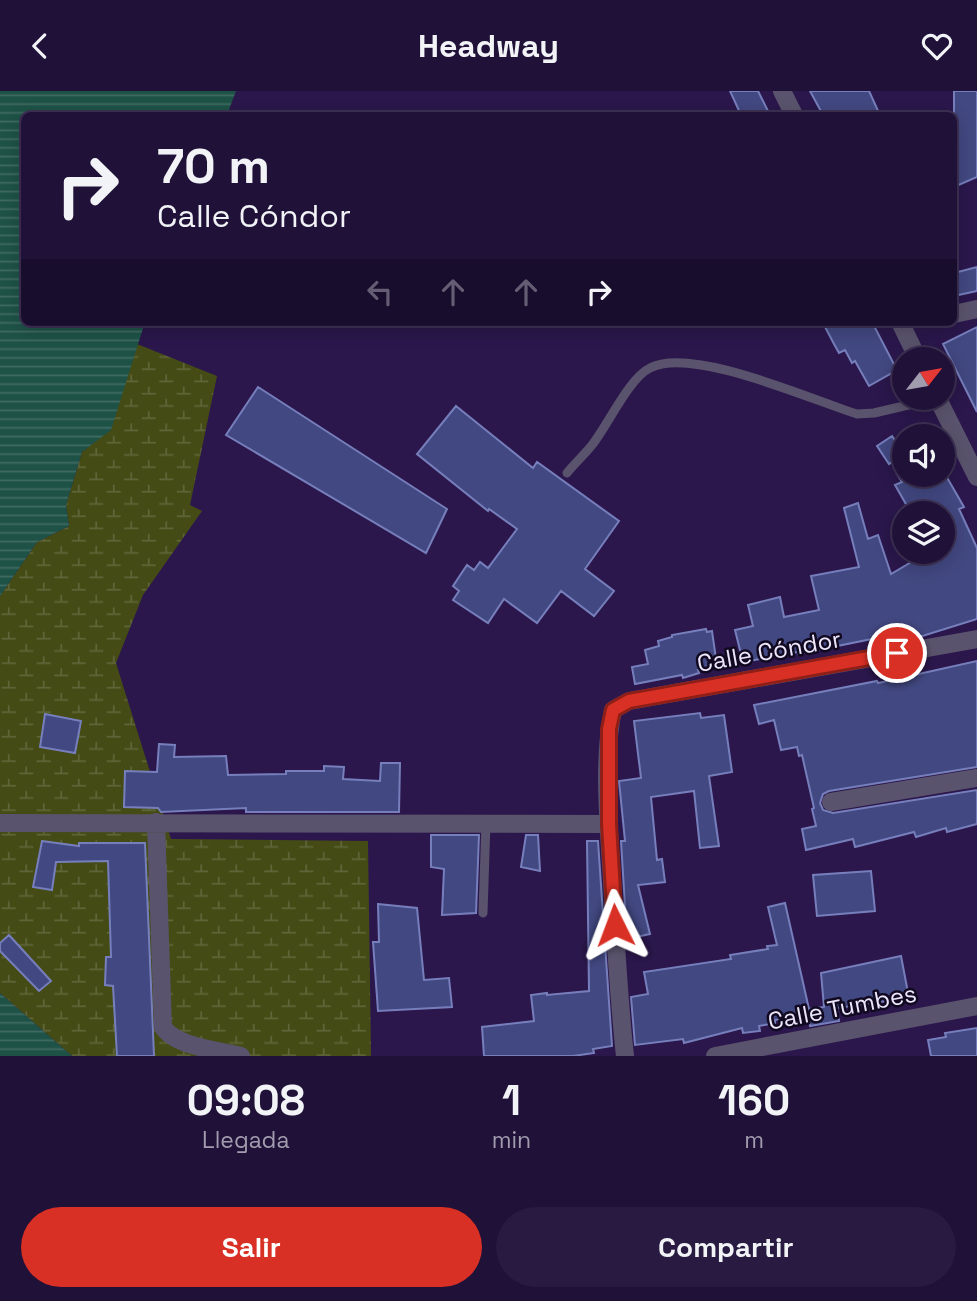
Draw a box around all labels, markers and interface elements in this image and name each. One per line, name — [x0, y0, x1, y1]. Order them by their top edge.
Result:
text: Headway — [418, 26, 559, 66]
icon: back — [21, 27, 59, 65]
icon: heart — [918, 27, 956, 65]
text: 70 m — [157, 135, 270, 197]
icon: right — [42, 140, 133, 231]
text: Calle Cóndor — [157, 196, 351, 236]
icon: left — [361, 273, 399, 311]
icon: ahead — [434, 273, 472, 311]
icon: ahead — [507, 273, 545, 311]
icon: right — [580, 273, 618, 311]
north arrow — [892, 347, 956, 409]
map controls — [892, 347, 955, 564]
button: sound — [892, 424, 955, 487]
button: layers — [892, 501, 955, 564]
street label: Calle Cóndor — [695, 623, 843, 679]
pin — [867, 623, 927, 683]
icon: arrive — [878, 634, 916, 672]
position arrow — [578, 888, 652, 962]
street label: Calle Tumbes — [765, 977, 919, 1037]
text: 09:08 — [187, 1074, 305, 1127]
text: 1 — [502, 1074, 521, 1127]
text: 160 — [718, 1074, 790, 1127]
text: Llegada — [202, 1125, 290, 1155]
text: min — [492, 1125, 531, 1155]
text: m — [744, 1125, 764, 1155]
button: Salir — [21, 1207, 482, 1287]
button: Compartir — [496, 1207, 956, 1287]

